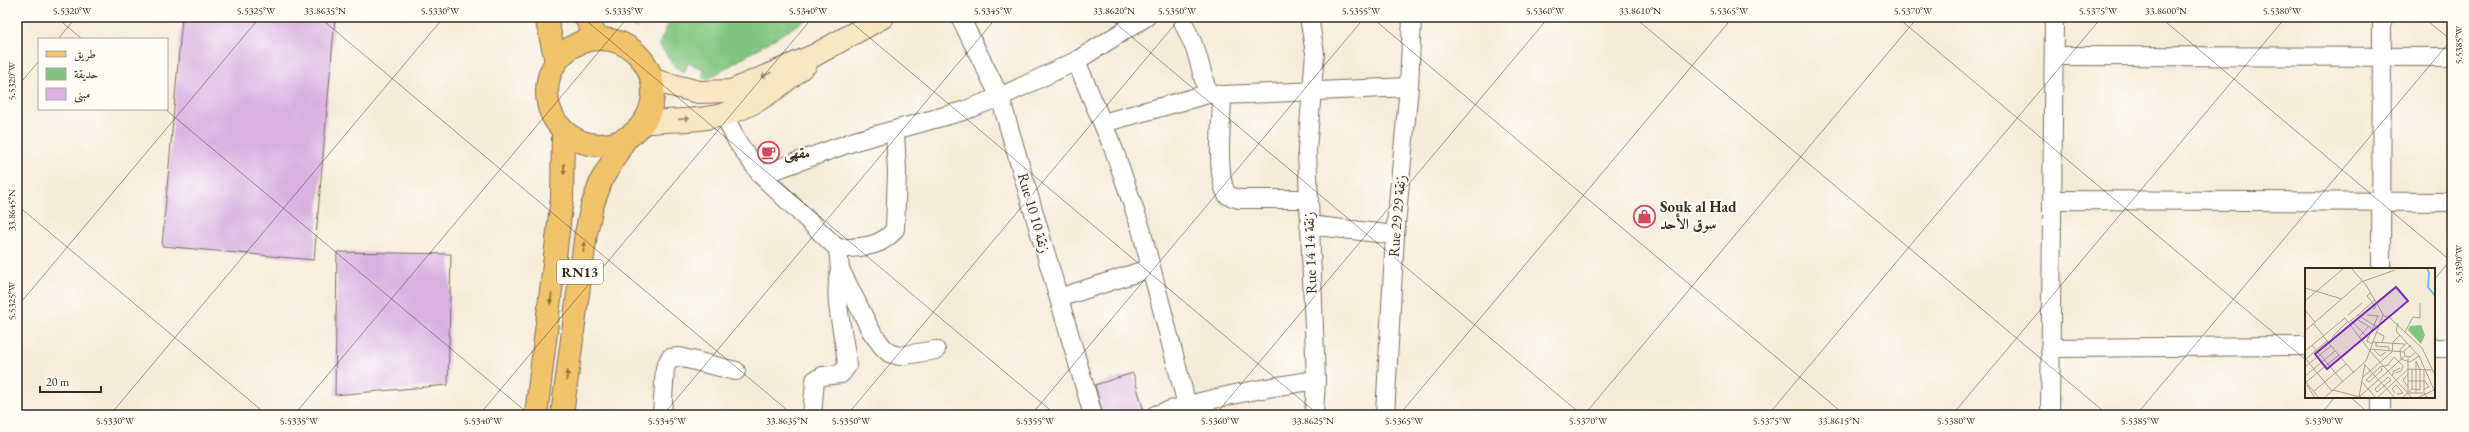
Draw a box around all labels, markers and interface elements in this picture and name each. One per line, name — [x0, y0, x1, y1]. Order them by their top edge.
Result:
text: 5.5320°W — [53, 4, 92, 17]
text: 5.5325°W — [237, 4, 276, 17]
text: 33.8635°N — [304, 4, 346, 17]
text: 5.5330°W — [421, 4, 460, 17]
text: 5.5335°W — [605, 4, 644, 17]
text: 5.5340°W — [789, 4, 828, 17]
text: 5.5345°W — [974, 4, 1013, 17]
text: 33.8620°N — [1093, 4, 1135, 17]
text: 5.5350°W — [1158, 4, 1197, 17]
text: 5.5355°W — [1342, 4, 1381, 17]
text: 5.5360°W — [1526, 4, 1565, 17]
text: 33.8610°N — [1619, 4, 1661, 17]
text: 5.5365°W — [1710, 4, 1749, 17]
text: 5.5370°W — [1894, 4, 1933, 17]
text: 5.5375°W — [2079, 4, 2118, 17]
text: 33.8600°N — [2145, 4, 2187, 17]
text: 5.5380°W — [2263, 4, 2302, 17]
text: 5.5385°W — [2452, 25, 2465, 64]
legend — [38, 38, 168, 110]
text: طريق — [74, 46, 96, 62]
text: 5.5320°W — [5, 61, 18, 100]
text: حديقة — [74, 66, 98, 82]
one-way arrow — [760, 72, 772, 78]
text: مبنى — [74, 86, 90, 103]
one-way arrow — [678, 116, 690, 123]
cafe icon: مقهى — [755, 140, 781, 166]
place label: مقهى — [784, 143, 810, 163]
one-way arrow — [561, 163, 567, 176]
street label: Rue 10 زنقة 10 — [1014, 171, 1055, 255]
street label: Rue 29 زنقة 29 — [1383, 174, 1410, 258]
text: 33.8645°N — [5, 189, 18, 231]
place label: Souk al Had سوق الأحد — [1660, 197, 1737, 233]
shop icon: Souk al Had سوق الأحد — [1632, 203, 1658, 229]
street label: Rue 14 زنقة 14 — [1299, 211, 1320, 295]
one-way arrow — [581, 241, 587, 254]
text: 5.5390°W — [2452, 244, 2465, 283]
road number: RN13 — [557, 260, 603, 284]
inset map — [2305, 268, 2435, 398]
text: 5.5325°W — [5, 281, 18, 320]
one-way arrow — [548, 293, 554, 305]
scale bar — [40, 368, 101, 394]
one-way arrow — [564, 370, 570, 382]
text: 20 m — [46, 374, 70, 390]
text: 5.5330°W — [96, 414, 135, 427]
text: 5.5335°W — [280, 414, 319, 427]
text: 5.5340°W — [464, 414, 503, 427]
text: 5.5345°W — [648, 414, 687, 427]
text: 33.8635°N — [766, 414, 808, 427]
text: 5.5350°W — [832, 414, 871, 427]
text: 5.5355°W — [1016, 414, 1055, 427]
text: 5.5360°W — [1201, 414, 1240, 427]
text: 33.8625°N — [1292, 414, 1334, 427]
text: 5.5365°W — [1385, 414, 1424, 427]
text: 5.5370°W — [1569, 414, 1608, 427]
text: 5.5375°W — [1753, 414, 1792, 427]
text: 33.8615°N — [1818, 414, 1860, 427]
text: 5.5380°W — [1937, 414, 1976, 427]
text: 5.5385°W — [2121, 414, 2160, 427]
text: 5.5390°W — [2305, 414, 2344, 427]

